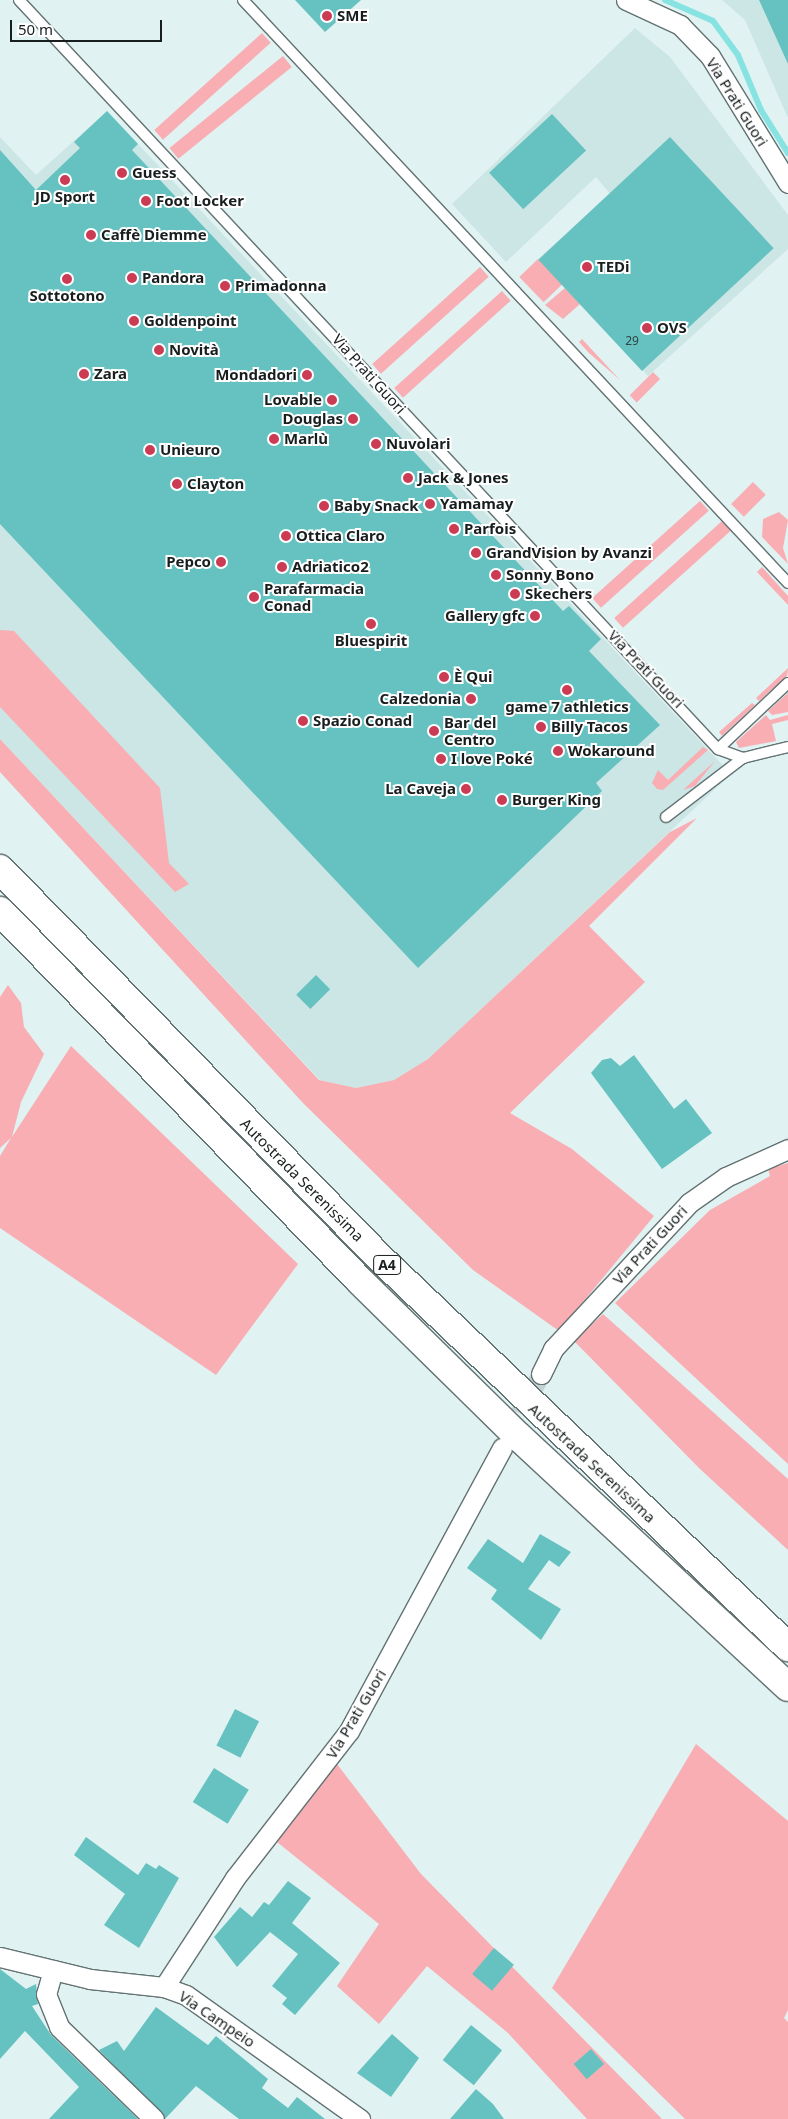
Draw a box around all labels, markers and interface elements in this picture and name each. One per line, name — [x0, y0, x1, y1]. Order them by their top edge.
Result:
place label: SME — [337, 7, 368, 25]
scale bar — [12, 10, 165, 42]
marker: SME — [321, 10, 333, 22]
text: 50 m — [18, 19, 53, 39]
street label: Via Prati Guori — [703, 54, 771, 150]
place label: Guess — [132, 164, 177, 182]
marker: Guess — [116, 167, 128, 179]
marker: JD Sport — [59, 174, 71, 186]
place label: JD Sport — [35, 188, 95, 206]
place label: Foot Locker — [156, 192, 244, 210]
marker: Foot Locker — [140, 195, 152, 207]
place label: Caffè Diemme — [101, 226, 207, 244]
marker: Caffè Diemme — [85, 229, 97, 241]
place label: TEDi — [597, 258, 630, 276]
marker: TEDi — [581, 261, 593, 273]
place label: Pandora — [142, 269, 204, 287]
marker: Pandora — [126, 272, 138, 284]
marker: Sottotono — [61, 273, 73, 285]
place label: Primadonna — [235, 277, 326, 295]
marker: Primadonna — [219, 280, 231, 292]
place label: Sottotono — [29, 287, 105, 305]
place label: Goldenpoint — [144, 312, 236, 330]
marker: Goldenpoint — [128, 315, 140, 327]
place label: OVS — [657, 319, 687, 337]
marker: OVS — [641, 322, 653, 334]
street label: Via Prati Guori — [328, 330, 410, 418]
house number: 29 — [625, 334, 639, 348]
place label: Novità — [169, 341, 219, 359]
marker: Novità — [153, 344, 165, 356]
place label: Zara — [94, 365, 127, 383]
place label: Mondadori — [215, 366, 297, 384]
marker: Zara — [78, 368, 90, 380]
marker: Mondadori — [301, 369, 313, 381]
place label: Lovable — [264, 391, 322, 409]
marker: Lovable — [326, 394, 338, 406]
place label: Douglas — [282, 410, 343, 428]
marker: Douglas — [347, 413, 359, 425]
place label: Marlù — [284, 430, 328, 448]
marker: Marlù — [268, 433, 280, 445]
place label: Nuvolari — [386, 435, 451, 453]
marker: Nuvolari — [370, 438, 382, 450]
place label: Unieuro — [160, 441, 220, 459]
marker: Unieuro — [144, 444, 156, 456]
place label: Jack & Jones — [418, 469, 509, 487]
marker: Jack & Jones — [402, 472, 414, 484]
place label: Clayton — [187, 475, 244, 493]
marker: Clayton — [171, 478, 183, 490]
place label: Yamamay — [440, 495, 513, 513]
place label: Baby Snack — [334, 497, 419, 515]
marker: Yamamay — [424, 498, 436, 510]
marker: Baby Snack — [318, 500, 330, 512]
place label: Parfois — [464, 520, 516, 538]
marker: Parfois — [448, 523, 460, 535]
place label: Ottica Claro — [296, 527, 385, 545]
marker: Ottica Claro — [280, 530, 292, 542]
place label: GrandVision by Avanzi — [486, 544, 652, 562]
marker: GrandVision by Avanzi — [470, 547, 482, 559]
place label: Pepco — [166, 553, 211, 571]
marker: Pepco — [215, 556, 227, 568]
place label: Adriatico2 — [292, 558, 369, 576]
marker: Adriatico2 — [276, 561, 288, 573]
place label: Sonny Bono — [506, 566, 594, 584]
marker: Sonny Bono — [490, 569, 502, 581]
place label: Parafarmacia Conad — [264, 579, 364, 614]
place label: Skechers — [525, 585, 592, 603]
marker: Skechers — [509, 588, 521, 600]
marker: Parafarmacia Conad — [248, 591, 260, 603]
place label: Gallery gfc — [445, 607, 525, 625]
marker: Gallery gfc — [529, 610, 541, 622]
marker: Bluespirit — [365, 618, 377, 630]
street label: Via Prati Guori — [604, 626, 688, 712]
place label: Bluespirit — [335, 632, 407, 650]
place label: È Qui — [454, 668, 492, 686]
marker: È Qui — [438, 671, 450, 683]
marker: game 7 athletics — [561, 684, 573, 696]
place label: Calzedonia — [379, 690, 461, 708]
marker: Calzedonia — [465, 693, 477, 705]
place label: game 7 athletics — [505, 698, 629, 716]
place label: Spazio Conad — [313, 712, 412, 730]
place label: Bar del Centro — [444, 713, 496, 748]
marker: Spazio Conad — [297, 715, 309, 727]
place label: Billy Tacos — [551, 718, 628, 736]
marker: Billy Tacos — [535, 721, 547, 733]
marker: Bar del Centro — [428, 725, 440, 737]
place label: Wokaround — [568, 742, 655, 760]
marker: Wokaround — [552, 745, 564, 757]
place label: I love Poké — [451, 750, 533, 768]
marker: I love Poké — [435, 753, 447, 765]
place label: La Caveja — [385, 780, 456, 798]
marker: La Caveja — [460, 783, 472, 795]
place label: Burger King — [512, 791, 601, 809]
marker: Burger King — [496, 794, 508, 806]
street label: Autostrada Serenissima — [237, 1115, 367, 1245]
street label: Via Prati Guori — [609, 1202, 691, 1288]
road number: A4 — [372, 1254, 402, 1276]
street label: Autostrada Serenissima — [525, 1400, 659, 1526]
street label: Via Prati Guori — [322, 1666, 390, 1762]
street label: Via Campeio — [176, 1987, 258, 2051]

